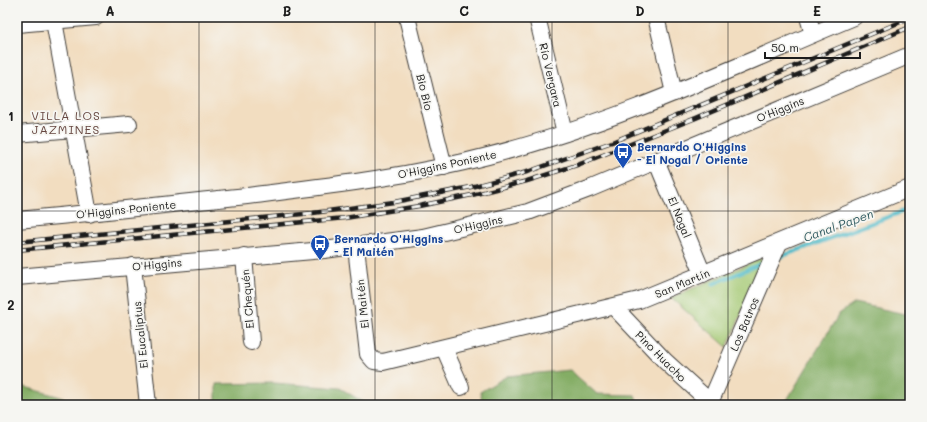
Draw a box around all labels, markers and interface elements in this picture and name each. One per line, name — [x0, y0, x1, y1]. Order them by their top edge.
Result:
text: A — [105, 2, 115, 19]
text: B — [283, 2, 292, 19]
text: C — [459, 2, 469, 19]
text: D — [635, 2, 645, 19]
text: E — [813, 2, 821, 19]
scale bar — [765, 34, 860, 60]
text: 50 m — [771, 39, 799, 55]
street label: Río Vergara — [536, 41, 566, 109]
street label: Bio Bio — [413, 72, 437, 112]
street label: O'Higgins — [754, 93, 806, 125]
text: 1 — [8, 107, 14, 124]
district label: VILLA LOS JAZMINES — [31, 107, 101, 137]
place label: Bernardo O'Higgins - El Nogal / Oriente — [637, 139, 748, 167]
bus stop icon: Bernardo O'Higgins - El Nogal / Oriente — [612, 141, 634, 169]
street label: O'Higgins Poniente — [396, 146, 498, 182]
street label: El Nogal — [665, 194, 695, 240]
street label: O'Higgins Poniente — [75, 196, 177, 222]
water label: Canal Papen — [801, 205, 876, 245]
street label: O'Higgins — [452, 211, 504, 237]
place label: Bernardo O'Higgins - El Maitén — [334, 231, 444, 259]
bus stop icon: Bernardo O'Higgins - El Maitén — [309, 233, 331, 261]
street label: O'Higgins — [131, 254, 183, 274]
street label: San Martín — [652, 265, 712, 301]
street label: El Chequén — [237, 269, 257, 329]
street label: El Maitén — [352, 279, 372, 329]
street label: Los Batros — [726, 295, 762, 353]
text: 2 — [7, 296, 15, 313]
street label: El Eucaliptus — [129, 301, 151, 369]
street label: Pino Huacho — [632, 327, 690, 385]

